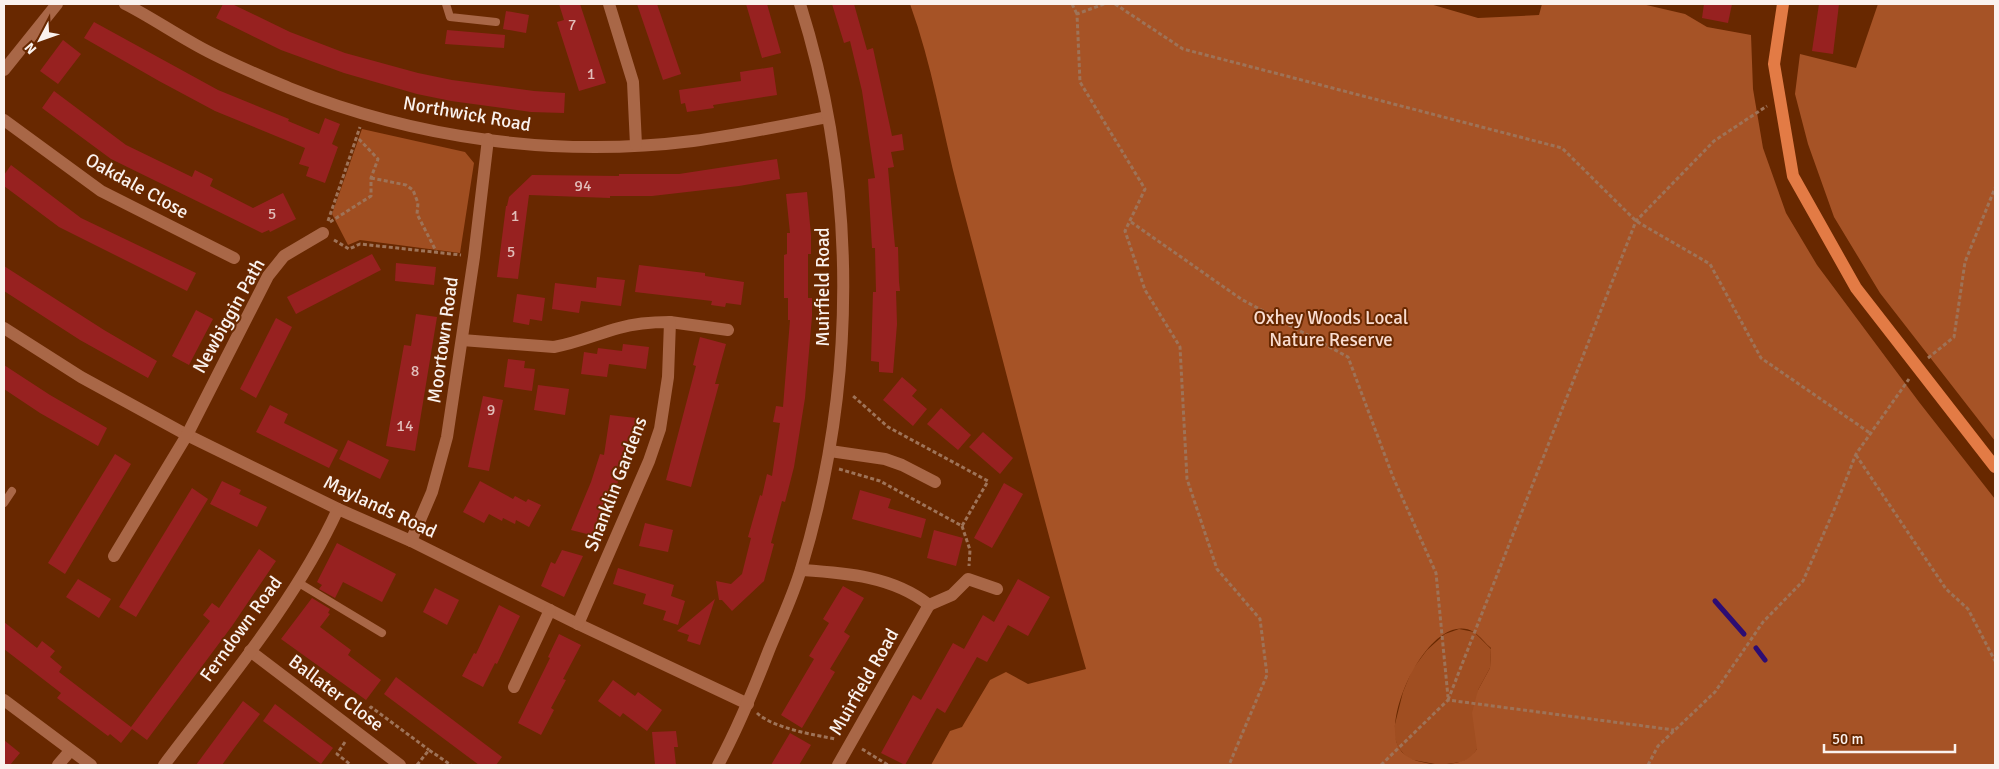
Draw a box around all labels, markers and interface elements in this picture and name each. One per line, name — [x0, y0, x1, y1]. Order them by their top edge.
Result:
north arrow — [15, 15, 65, 65]
house number: 7 — [568, 15, 576, 35]
text: N — [21, 39, 40, 57]
house number: 1 — [587, 64, 595, 84]
street label: Northwick Road — [401, 91, 533, 137]
street label: Oakdale Close — [81, 148, 193, 224]
house number: 94 — [574, 176, 592, 196]
house number: 5 — [268, 204, 276, 224]
house number: 1 — [511, 206, 519, 226]
street label: Muirfield Road — [811, 227, 835, 347]
house number: 5 — [507, 242, 515, 262]
street label: Newbiggin Path — [188, 254, 270, 378]
street label: Moortown Road — [422, 275, 464, 405]
park label: Oxhey Woods Local Nature Reserve — [1254, 306, 1408, 352]
house number: 8 — [411, 361, 419, 381]
house number: 9 — [487, 400, 495, 420]
street label: Shanklin Gardens — [579, 413, 653, 555]
house number: 14 — [396, 416, 414, 436]
street label: Maylands Road — [319, 470, 441, 544]
street label: Ferndown Road — [195, 571, 287, 687]
street label: Muirfield Road — [824, 624, 904, 740]
street label: Ballater Close — [284, 649, 388, 737]
scale bar — [1824, 722, 1955, 754]
text: 50 m — [1832, 730, 1863, 748]

